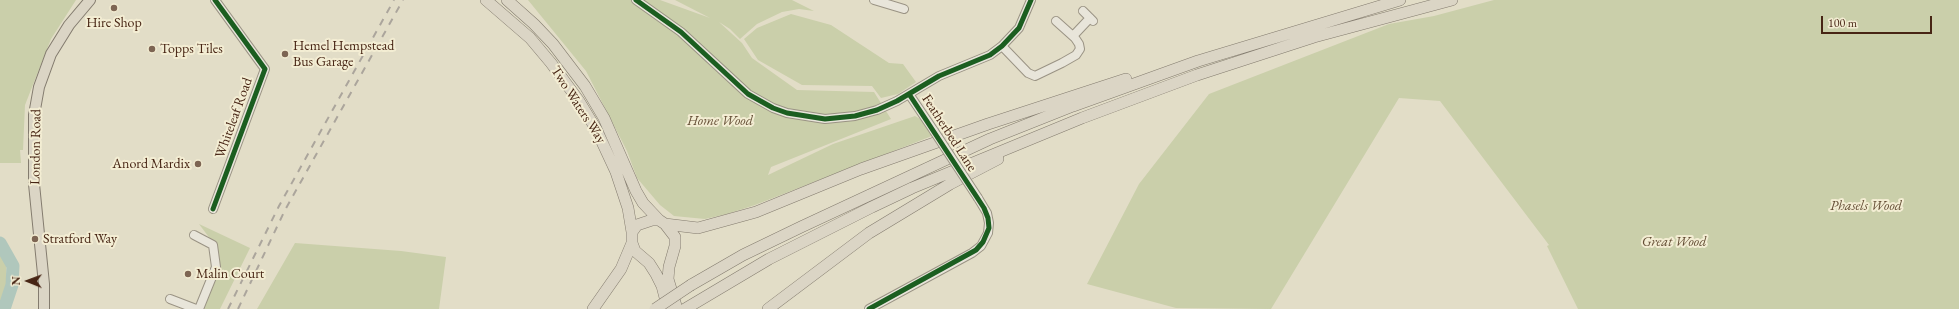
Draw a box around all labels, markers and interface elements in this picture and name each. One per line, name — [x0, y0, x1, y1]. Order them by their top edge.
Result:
marker: Hire Shop — [109, 3, 119, 13]
scale bar — [1823, 8, 1934, 34]
place label: Hire Shop — [86, 15, 142, 31]
text: 100 m — [1828, 15, 1857, 31]
place label: Hemel Hempstead Bus Garage — [293, 38, 394, 70]
place label: Topps Tiles — [160, 41, 223, 57]
marker: Topps Tiles — [147, 44, 157, 54]
marker: Hemel Hempstead Bus Garage — [280, 49, 290, 59]
street label: Two Waters Way — [547, 63, 609, 147]
street label: Whiteleaf Road — [212, 76, 256, 160]
street label: Featherbed Lane — [918, 91, 980, 175]
street label: London Road — [27, 109, 45, 185]
park label: Home Wood — [687, 113, 753, 129]
place label: Anord Mardix — [112, 156, 190, 172]
marker: Anord Mardix — [193, 159, 203, 169]
park label: Phasels Wood — [1830, 198, 1902, 214]
place label: Stratford Way — [43, 231, 117, 247]
marker: Stratford Way — [30, 234, 40, 244]
park label: Great Wood — [1642, 234, 1706, 250]
north arrow — [8, 261, 48, 301]
place label: Malin Court — [196, 266, 264, 282]
marker: Malin Court — [183, 269, 193, 279]
text: N — [9, 276, 23, 285]

